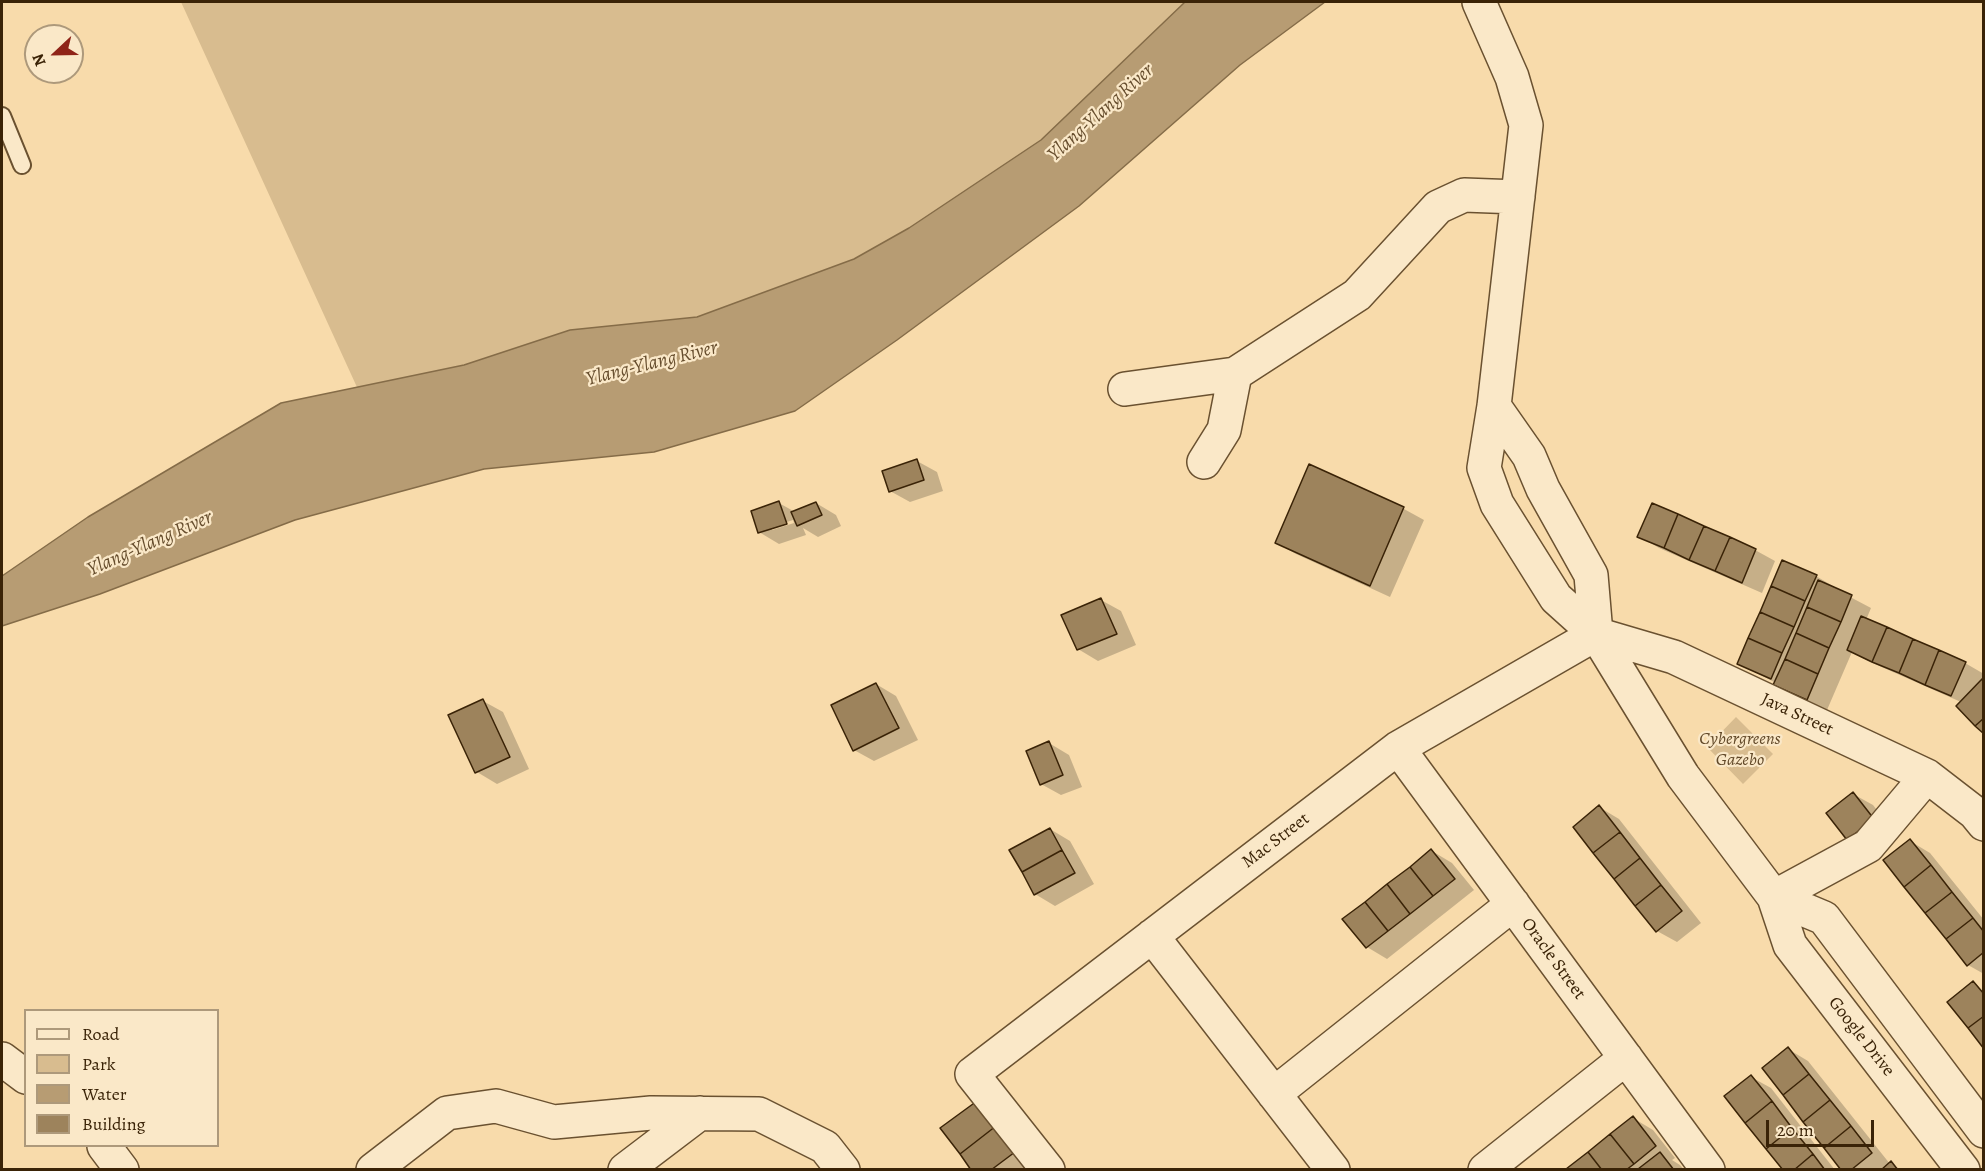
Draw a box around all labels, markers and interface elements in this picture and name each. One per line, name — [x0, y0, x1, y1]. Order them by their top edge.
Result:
north arrow — [24, 24, 84, 84]
text: N — [27, 50, 52, 70]
water label: Ylang-Ylang River — [1043, 59, 1159, 167]
water label: Ylang-Ylang River — [584, 336, 720, 392]
water label: Ylang-Ylang River — [84, 506, 216, 582]
street label: Java Street — [1757, 689, 1837, 741]
park label: Cybergreens Gazebo — [1699, 729, 1781, 771]
street label: Mac Street — [1238, 809, 1314, 873]
street label: Oracle Street — [1516, 914, 1590, 1004]
street label: Google Drive — [1823, 993, 1899, 1081]
legend — [24, 1009, 219, 1147]
text: Road — [82, 1022, 119, 1046]
text: Park — [82, 1052, 116, 1076]
text: Water — [82, 1082, 127, 1106]
scale bar — [1769, 1108, 1877, 1146]
text: Building — [82, 1112, 146, 1136]
text: 20 m — [1777, 1118, 1814, 1142]

